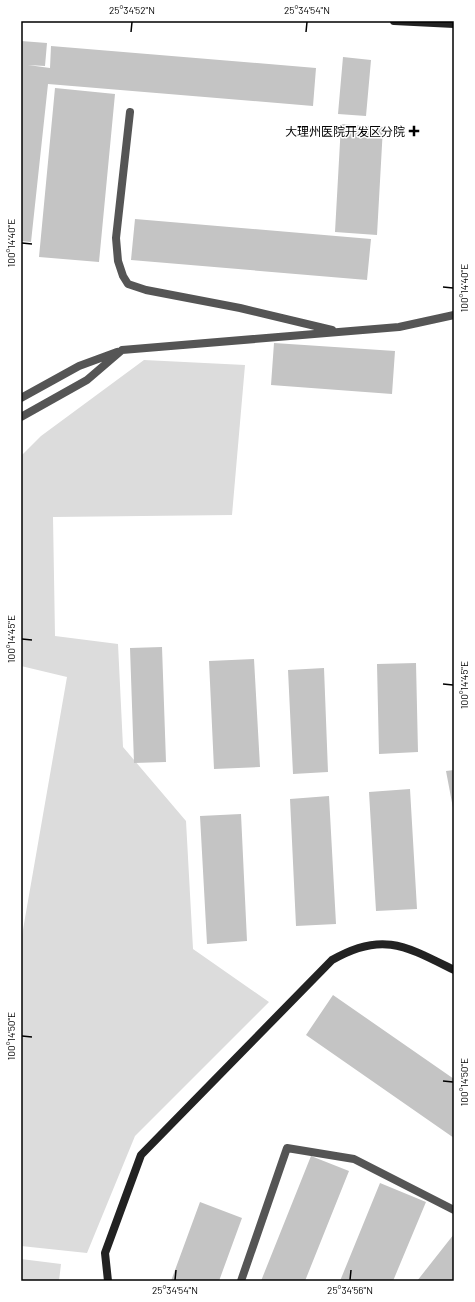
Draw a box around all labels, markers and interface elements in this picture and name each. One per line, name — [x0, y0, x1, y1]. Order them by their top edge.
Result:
text: 25°34'52"N — [109, 4, 155, 16]
text: 25°34'54"N — [284, 4, 330, 16]
place label: 大理州医院开发区分院 — [285, 124, 405, 138]
marker: 大理州医院开发区分院 — [408, 125, 420, 137]
text: 100°14'40"E — [5, 219, 17, 267]
text: 100°14'40"E — [458, 264, 470, 312]
text: 100°14'45"E — [5, 615, 17, 663]
text: 100°14'45"E — [458, 661, 470, 709]
text: 100°14'50"E — [5, 1012, 17, 1060]
text: 100°14'50"E — [458, 1058, 470, 1106]
text: 25°34'54"N — [152, 1284, 198, 1296]
text: 25°34'56"N — [327, 1284, 373, 1296]

